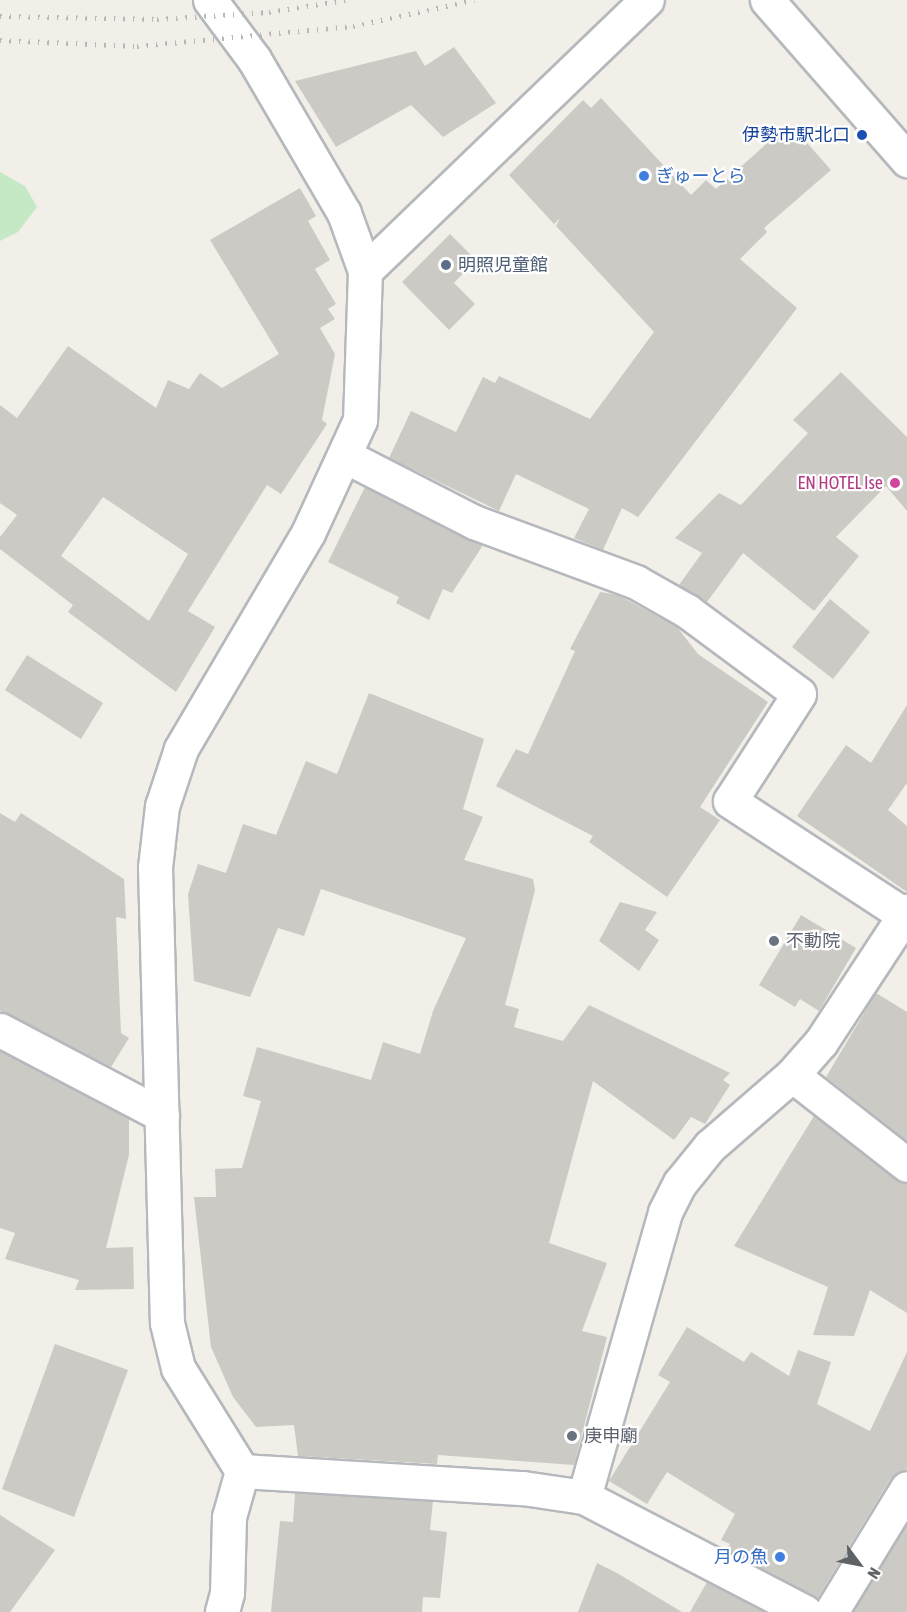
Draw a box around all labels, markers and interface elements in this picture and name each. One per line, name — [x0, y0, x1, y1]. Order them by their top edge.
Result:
place label: 伊勢市駅北口 — [742, 124, 850, 146]
marker: 伊勢市駅北口 — [855, 128, 869, 142]
place label: ぎゅーとら — [656, 165, 746, 187]
marker: ぎゅーとら — [637, 169, 651, 183]
place label: 明照児童館 — [458, 254, 548, 276]
marker: 明照児童館 — [439, 258, 453, 272]
place label: EN HOTEL Ise — [798, 472, 883, 494]
marker: EN HOTEL Ise — [888, 476, 902, 490]
place label: 不動院 — [786, 930, 840, 952]
marker: 不動院 — [767, 934, 781, 948]
place label: 庚申廟 — [584, 1425, 638, 1447]
marker: 庚申廟 — [565, 1429, 579, 1443]
north arrow — [829, 1534, 889, 1594]
place label: 月の魚 — [714, 1546, 768, 1568]
marker: 月の魚 — [773, 1550, 787, 1564]
text: N — [864, 1565, 884, 1582]

